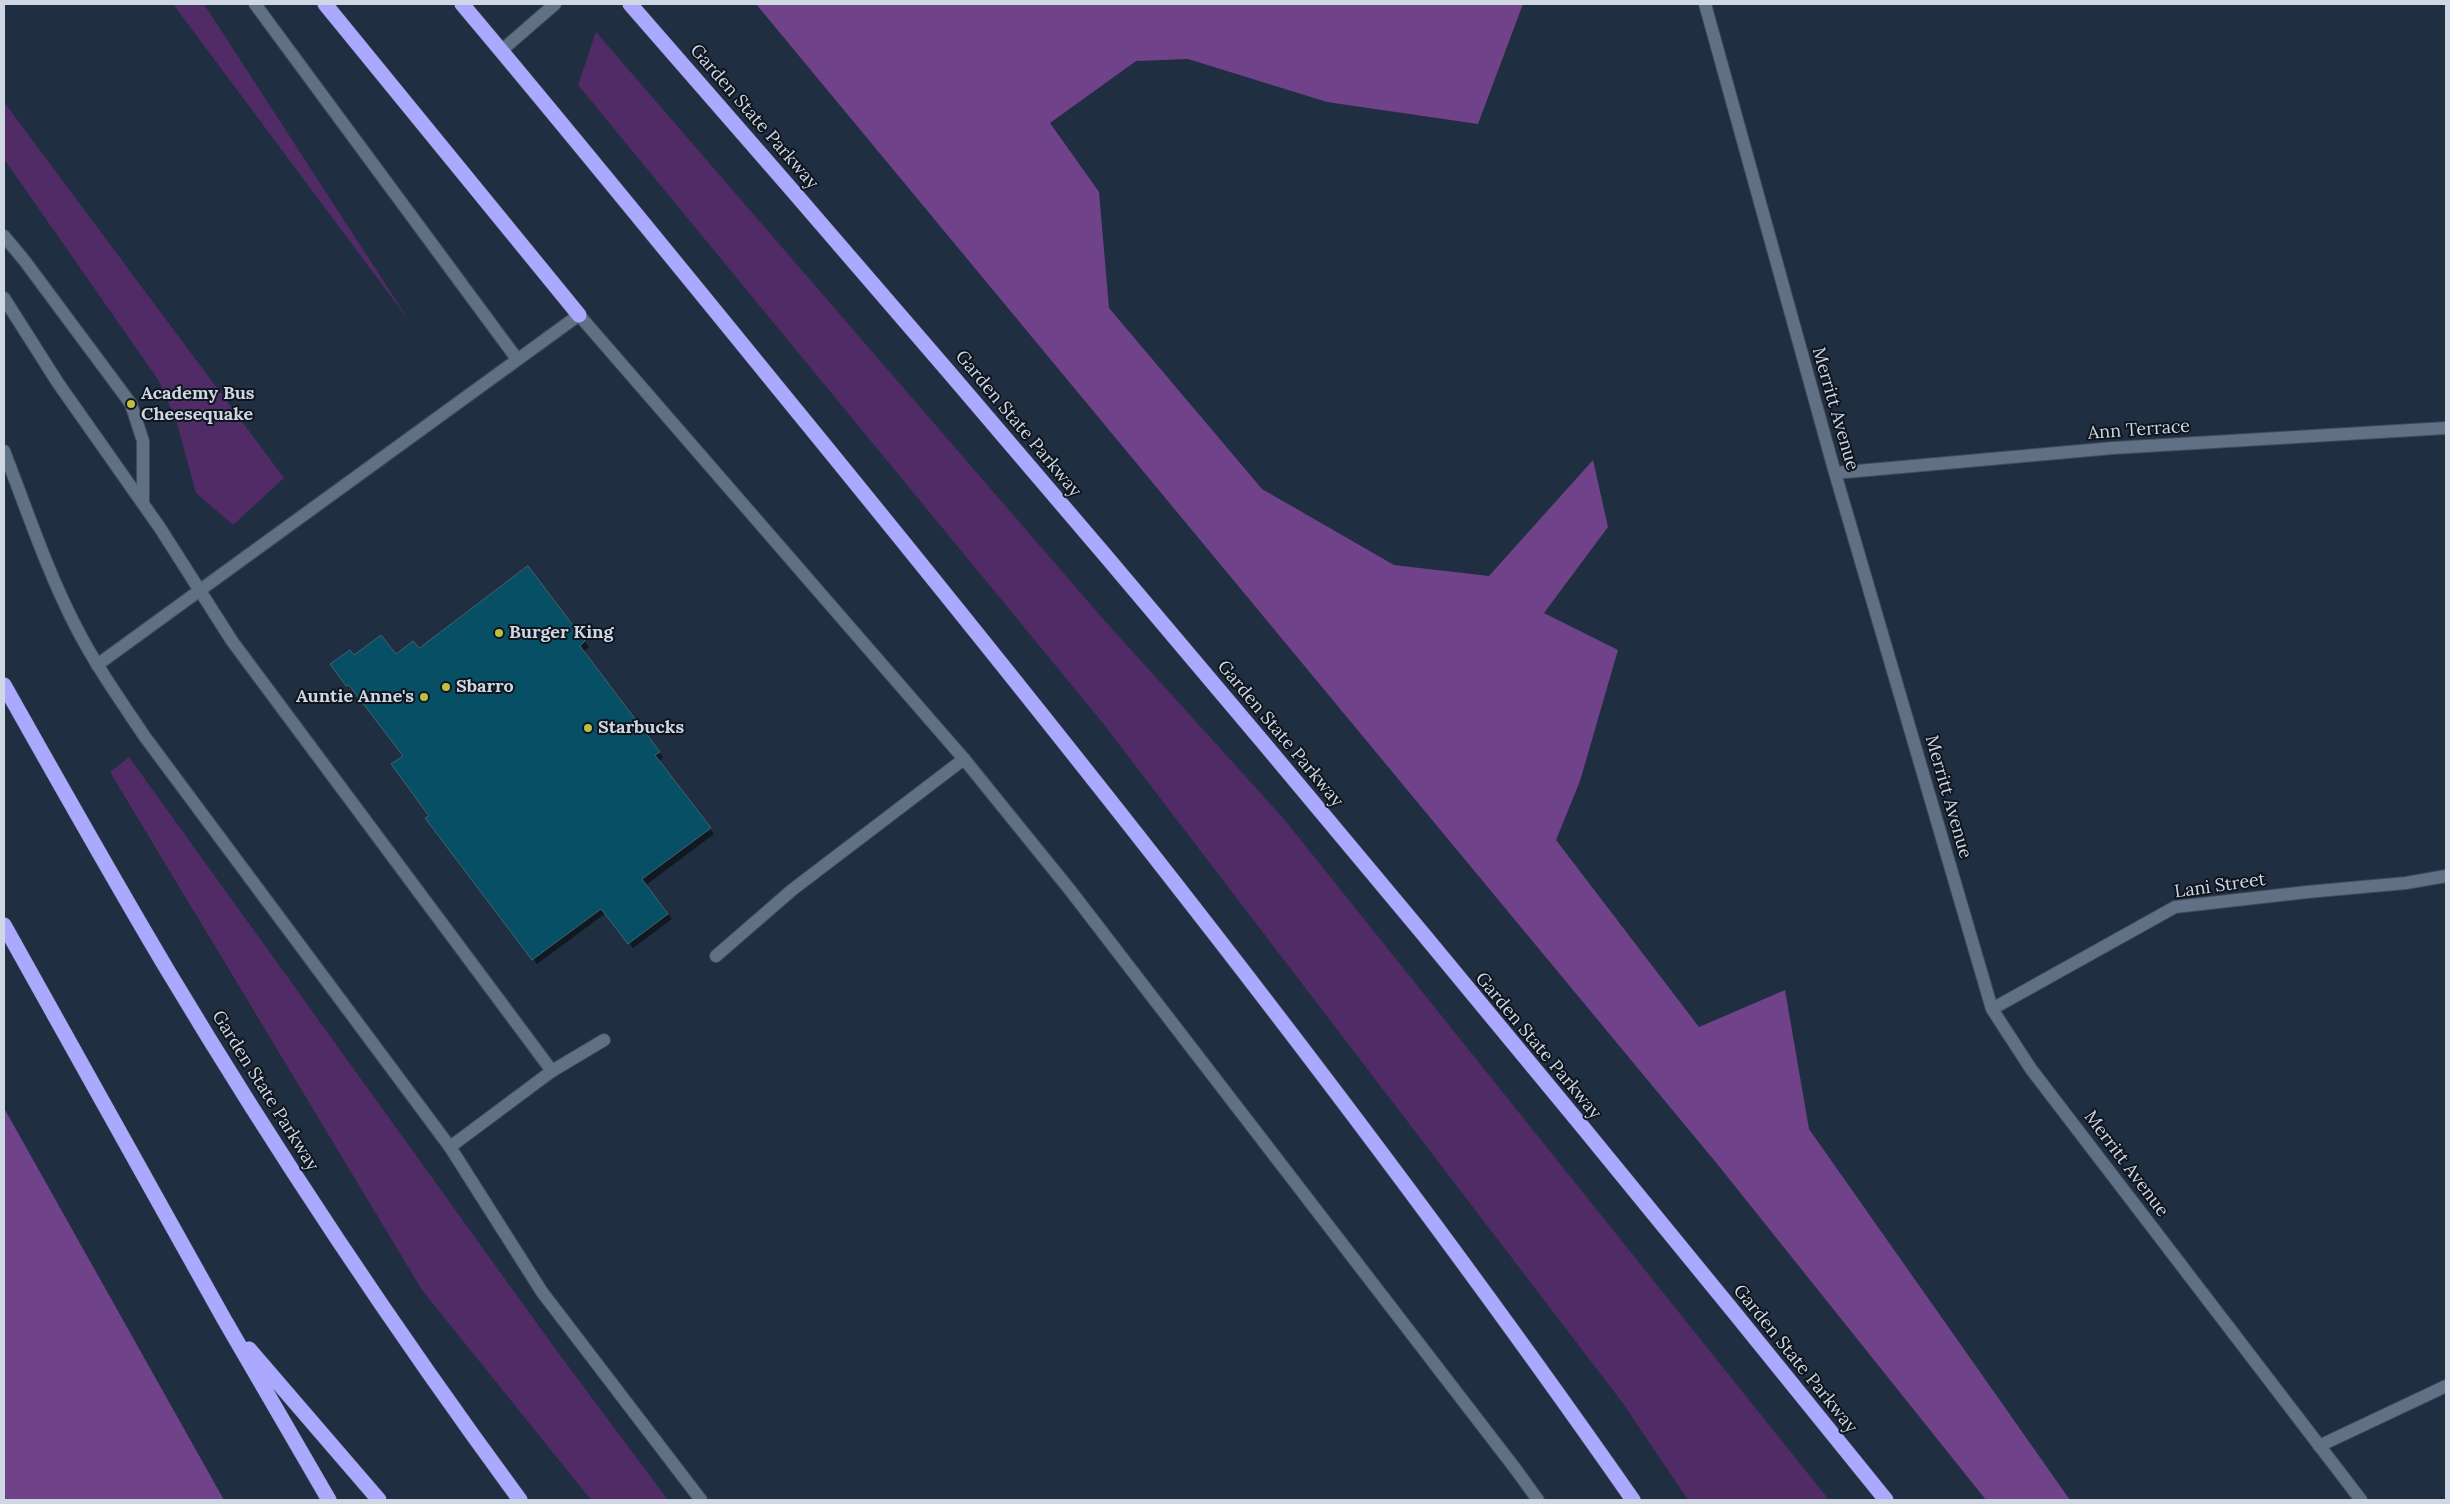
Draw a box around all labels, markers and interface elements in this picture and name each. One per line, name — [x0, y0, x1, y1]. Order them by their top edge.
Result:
street label: Garden State Parkway — [685, 40, 823, 194]
street label: Merritt Avenue — [1807, 345, 1863, 473]
street label: Garden State Parkway — [950, 346, 1086, 502]
place label: Academy Bus Cheesequake — [141, 383, 254, 426]
marker: Academy Bus Cheesequake — [125, 398, 137, 410]
street label: Ann Terrace — [2087, 416, 2191, 444]
place label: Burger King — [509, 622, 614, 644]
marker: Burger King — [493, 627, 505, 639]
street label: Garden State Parkway — [1212, 656, 1348, 812]
place label: Sbarro — [456, 676, 514, 698]
marker: Sbarro — [440, 681, 452, 693]
place label: Auntie Anne's — [296, 686, 414, 708]
marker: Auntie Anne's — [418, 691, 430, 703]
place label: Starbucks — [598, 717, 684, 739]
marker: Starbucks — [582, 722, 594, 734]
street label: Merritt Avenue — [1920, 733, 1976, 861]
street label: Lani Street — [2173, 869, 2267, 903]
street label: Garden State Parkway — [1470, 968, 1606, 1124]
street label: Garden State Parkway — [207, 1007, 323, 1175]
street label: Merritt Avenue — [2079, 1107, 2173, 1221]
street label: Garden State Parkway — [1728, 1280, 1862, 1438]

